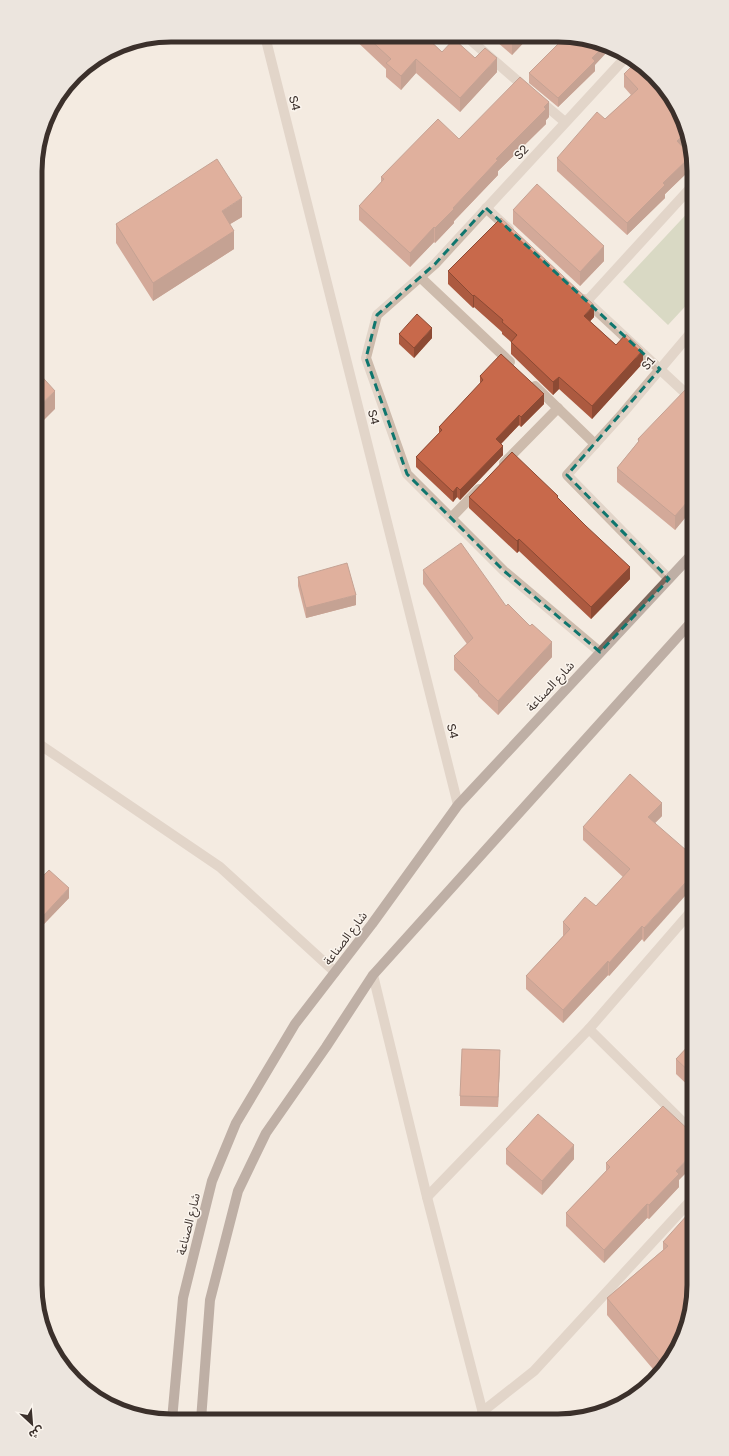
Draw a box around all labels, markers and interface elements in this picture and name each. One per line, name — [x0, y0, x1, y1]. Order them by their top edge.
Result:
street label: S4 — [286, 94, 304, 112]
street label: S2 — [511, 142, 532, 162]
street label: S1 — [638, 353, 658, 373]
street label: S4 — [365, 408, 383, 426]
street label: شارع الصناعة — [523, 658, 579, 716]
street label: S4 — [444, 722, 462, 740]
street label: شارع الصناعة — [320, 908, 372, 969]
street label: شارع الصناعة — [173, 1192, 205, 1257]
north arrow — [12, 1404, 52, 1444]
text: ش — [27, 1423, 46, 1443]

